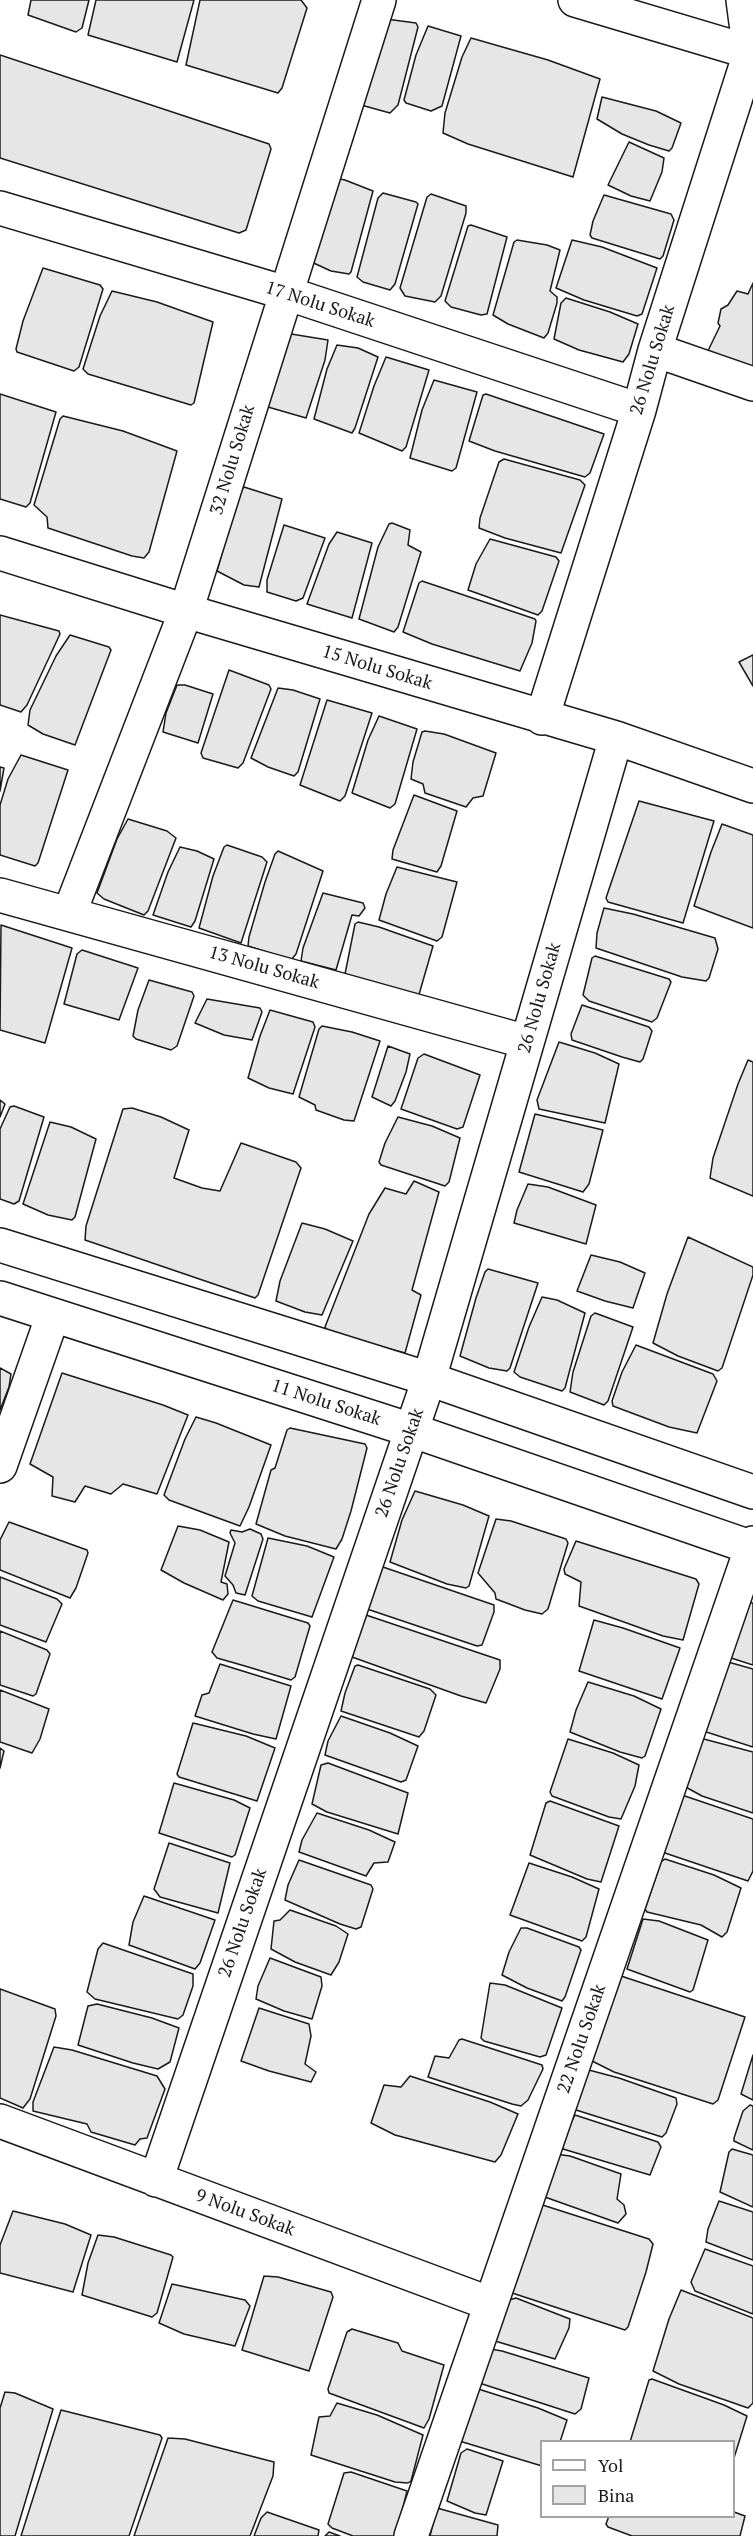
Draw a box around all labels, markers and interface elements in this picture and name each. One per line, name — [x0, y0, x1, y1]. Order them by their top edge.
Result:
street label: 17 Nolu Sokak — [262, 277, 378, 333]
street label: 26 Nolu Sokak — [626, 302, 680, 418]
street label: 32 Nolu Sokak — [206, 402, 260, 518]
street label: 15 Nolu Sokak — [319, 641, 435, 695]
street label: 26 Nolu Sokak — [514, 940, 566, 1056]
street label: 13 Nolu Sokak — [206, 942, 322, 994]
street label: 11 Nolu Sokak — [268, 1375, 384, 1431]
street label: 26 Nolu Sokak — [371, 1406, 429, 1520]
street label: 26 Nolu Sokak — [214, 1866, 272, 1980]
street label: 22 Nolu Sokak — [553, 1982, 611, 2096]
street label: 9 Nolu Sokak — [192, 2185, 298, 2241]
legend — [540, 2440, 735, 2518]
text: Yol — [598, 2453, 623, 2477]
text: Bina — [598, 2483, 634, 2507]

